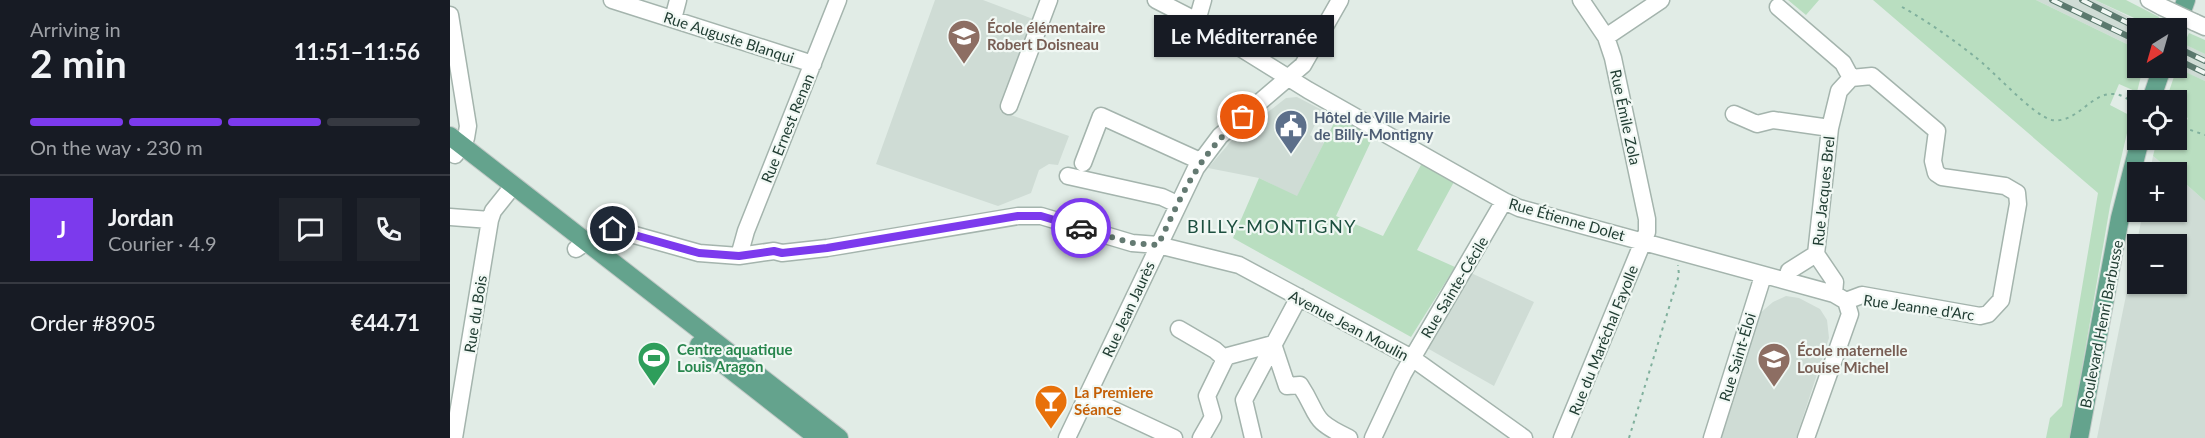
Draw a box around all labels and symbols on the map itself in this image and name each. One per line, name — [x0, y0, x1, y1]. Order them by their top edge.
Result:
street label: Rue Auguste Blanqui — [662, 7, 796, 67]
callout: Le Méditerranée — [1153, 15, 1333, 57]
school or university icon: École élémentaire Robert Doisneau — [946, 18, 982, 65]
place label: École élémentaire Robert Doisneau — [987, 18, 1105, 53]
north arrow — [2127, 18, 2187, 78]
street label: Rue Émile Zola — [1607, 68, 1645, 166]
street label: Rue Ernest Renan — [757, 71, 817, 185]
pin — [1217, 91, 1268, 142]
public building icon: Hôtel de Ville Mairie de Billy-Montigny — [1273, 108, 1309, 155]
place label: Hôtel de Ville Mairie de Billy-Montigny — [1314, 108, 1450, 143]
street label: Rue Jacques Brel — [1808, 135, 1838, 247]
street label: Rue Étienne Dolet — [1507, 194, 1628, 244]
courier — [1051, 198, 1111, 258]
pin — [587, 203, 638, 254]
district label: BILLY-MONTIGNY — [1187, 215, 1357, 237]
street label: Rue Sainte-Cécile — [1417, 233, 1491, 341]
street label: Boulevard Henri Barbusse — [2076, 238, 2126, 410]
street label: Rue Jean Jaurès — [1098, 258, 1158, 360]
street label: Rue du Maréchal Fayolle — [1565, 262, 1641, 418]
street label: Rue du Bois — [460, 274, 490, 354]
street label: Avenue Jean Moulin — [1286, 286, 1412, 364]
street label: Rue Jeanne d'Arc — [1862, 290, 1976, 324]
street label: Rue Saint-Éloi — [1715, 310, 1759, 404]
sports icon: Centre aquatique Louis Aragon — [636, 340, 672, 387]
place label: Centre aquatique Louis Aragon — [677, 340, 792, 375]
school or university icon: École maternelle Louise Michel — [1756, 341, 1792, 388]
place label: École maternelle Louise Michel — [1797, 341, 1908, 376]
bar icon: La Premiere Séance — [1033, 383, 1069, 430]
place label: La Premiere Séance — [1074, 383, 1153, 418]

